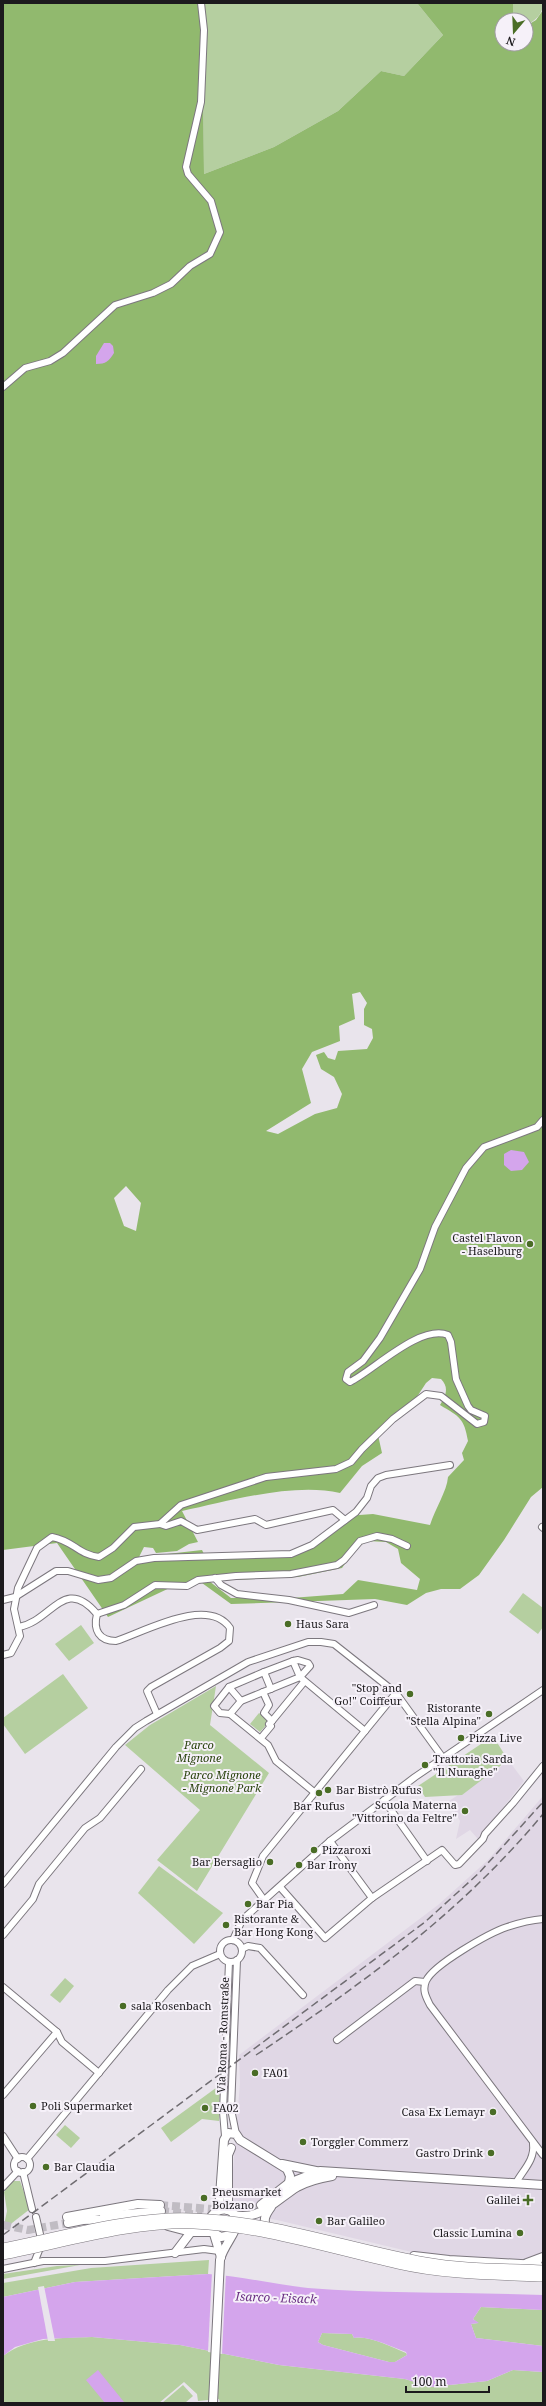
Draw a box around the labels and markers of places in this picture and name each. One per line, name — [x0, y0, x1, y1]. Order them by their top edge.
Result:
place label: Castel Flavon - Haselburg — [452, 1230, 522, 1258]
marker: Castel Flavon - Haselburg — [525, 1239, 535, 1249]
place label: Haus Sara — [296, 1616, 349, 1631]
marker: Haus Sara — [283, 1619, 293, 1629]
place label: "Stop and Go!" Coiffeur — [334, 1680, 403, 1708]
marker: "Stop and Go!" Coiffeur — [405, 1689, 415, 1699]
place label: Ristorante "Stella Alpina" — [406, 1700, 481, 1728]
marker: Ristorante "Stella Alpina" — [484, 1709, 494, 1719]
place label: Pizza Live — [469, 1730, 522, 1745]
marker: Pizza Live — [456, 1733, 466, 1743]
place label: Trattoria Sarda "Il Nuraghe" — [433, 1751, 513, 1779]
marker: Trattoria Sarda "Il Nuraghe" — [420, 1760, 430, 1770]
place label: Bar Bistrò Rufus — [336, 1782, 422, 1797]
marker: Bar Bistrò Rufus — [323, 1785, 333, 1795]
marker: Bar Rufus — [314, 1788, 324, 1798]
place label: Scuola Materna "Vittorino da Feltre" — [352, 1797, 457, 1825]
place label: Bar Rufus — [293, 1798, 345, 1813]
marker: Scuola Materna "Vittorino da Feltre" — [460, 1806, 470, 1816]
place label: Pizzaroxi — [322, 1842, 371, 1857]
marker: Pizzaroxi — [309, 1845, 319, 1855]
place label: Bar Bersaglio — [192, 1854, 262, 1869]
marker: Bar Bersaglio — [265, 1857, 275, 1867]
place label: Bar Irony — [307, 1857, 358, 1872]
marker: Bar Irony — [294, 1860, 304, 1870]
place label: Bar Pia — [256, 1896, 294, 1911]
marker: Bar Pia — [243, 1899, 253, 1909]
place label: Ristorante & Bar Hong Kong — [234, 1911, 313, 1939]
marker: Ristorante & Bar Hong Kong — [221, 1920, 231, 1930]
place label: sala Rosenbach — [131, 1998, 211, 2013]
marker: sala Rosenbach — [118, 2001, 128, 2011]
place label: FA01 — [263, 2065, 289, 2080]
marker: FA01 — [250, 2068, 260, 2078]
place label: Poli Supermarket — [41, 2098, 132, 2113]
place label: FA02 — [213, 2100, 239, 2115]
marker: Poli Supermarket — [28, 2101, 38, 2111]
marker: FA02 — [200, 2103, 210, 2113]
place label: Casa Ex Lemayr — [401, 2104, 486, 2119]
marker: Casa Ex Lemayr — [488, 2107, 498, 2117]
place label: Torggler Commerz — [311, 2134, 408, 2149]
marker: Torggler Commerz — [298, 2137, 308, 2147]
place label: Gastro Drink — [416, 2145, 484, 2160]
marker: Gastro Drink — [486, 2148, 496, 2158]
place label: Bar Claudia — [54, 2159, 115, 2174]
marker: Bar Claudia — [41, 2162, 51, 2172]
place label: Pneusmarket Bolzano — [212, 2184, 281, 2212]
place label: Galilei — [486, 2192, 520, 2207]
marker: Pneusmarket Bolzano — [199, 2193, 209, 2203]
marker: Galilei — [523, 2195, 533, 2205]
place label: Bar Galileo — [327, 2213, 385, 2228]
marker: Bar Galileo — [314, 2216, 324, 2226]
place label: Classic Lumina — [433, 2225, 512, 2240]
marker: Classic Lumina — [515, 2228, 525, 2238]

